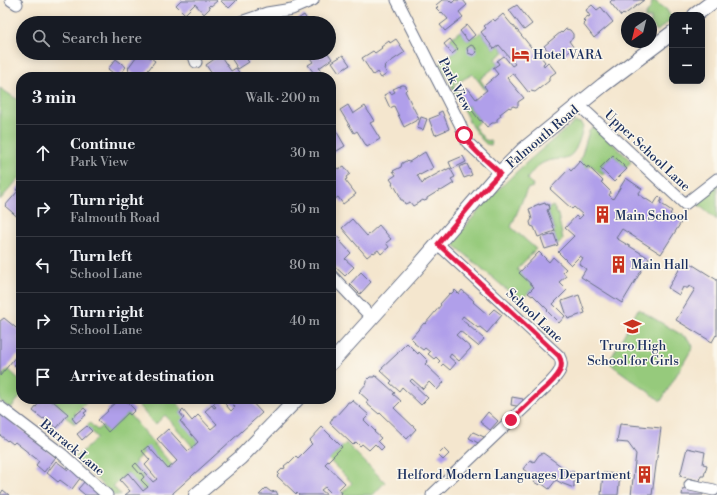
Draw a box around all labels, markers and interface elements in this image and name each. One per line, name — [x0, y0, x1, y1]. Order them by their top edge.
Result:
north arrow — [621, 12, 657, 48]
map controls — [669, 12, 705, 84]
button: + — [669, 12, 705, 48]
search box — [16, 16, 336, 60]
icon: search — [30, 27, 52, 49]
text: Search here — [62, 29, 142, 48]
hotel icon: Hotel VARA — [510, 44, 530, 64]
place label: Hotel VARA — [533, 47, 604, 63]
button: − — [669, 48, 705, 84]
street label: Park View — [435, 55, 476, 115]
text: 3 min — [32, 87, 76, 109]
text: Walk · 200 m — [246, 90, 320, 106]
street label: Falmouth Road — [503, 101, 583, 172]
street label: Upper School Lane — [601, 107, 694, 195]
route start — [455, 126, 473, 144]
text: Continue — [70, 135, 135, 154]
icon: ahead — [32, 142, 54, 164]
text: 30 m — [290, 145, 320, 161]
text: Park View — [70, 154, 128, 170]
text: Turn right — [70, 191, 144, 210]
icon: right — [32, 198, 54, 220]
text: 50 m — [290, 201, 320, 217]
building icon: Main School — [592, 205, 612, 225]
place label: Main School — [615, 208, 688, 224]
text: Falmouth Road — [70, 210, 160, 226]
text: Turn left — [70, 247, 132, 266]
icon: left — [32, 254, 54, 276]
building icon: Main Hall — [608, 254, 628, 274]
text: 80 m — [289, 257, 320, 273]
place label: Main Hall — [631, 257, 689, 273]
text: School Lane — [70, 266, 142, 282]
street label: School Lane — [502, 285, 567, 347]
text: Turn right — [70, 303, 144, 322]
icon: right — [32, 310, 54, 332]
text: 40 m — [290, 313, 320, 329]
school or university icon: Truro High School for Girls — [623, 316, 643, 336]
text: School Lane — [70, 322, 142, 338]
place label: Truro High School for Girls — [587, 338, 679, 369]
icon: arrive — [32, 366, 54, 388]
text: Arrive at destination — [70, 367, 214, 386]
route end — [502, 411, 520, 429]
street label: Barrack Lane — [36, 416, 108, 480]
building icon: Helford Modern Languages Department — [634, 464, 654, 484]
place label: Helford Modern Languages Department — [397, 467, 631, 483]

